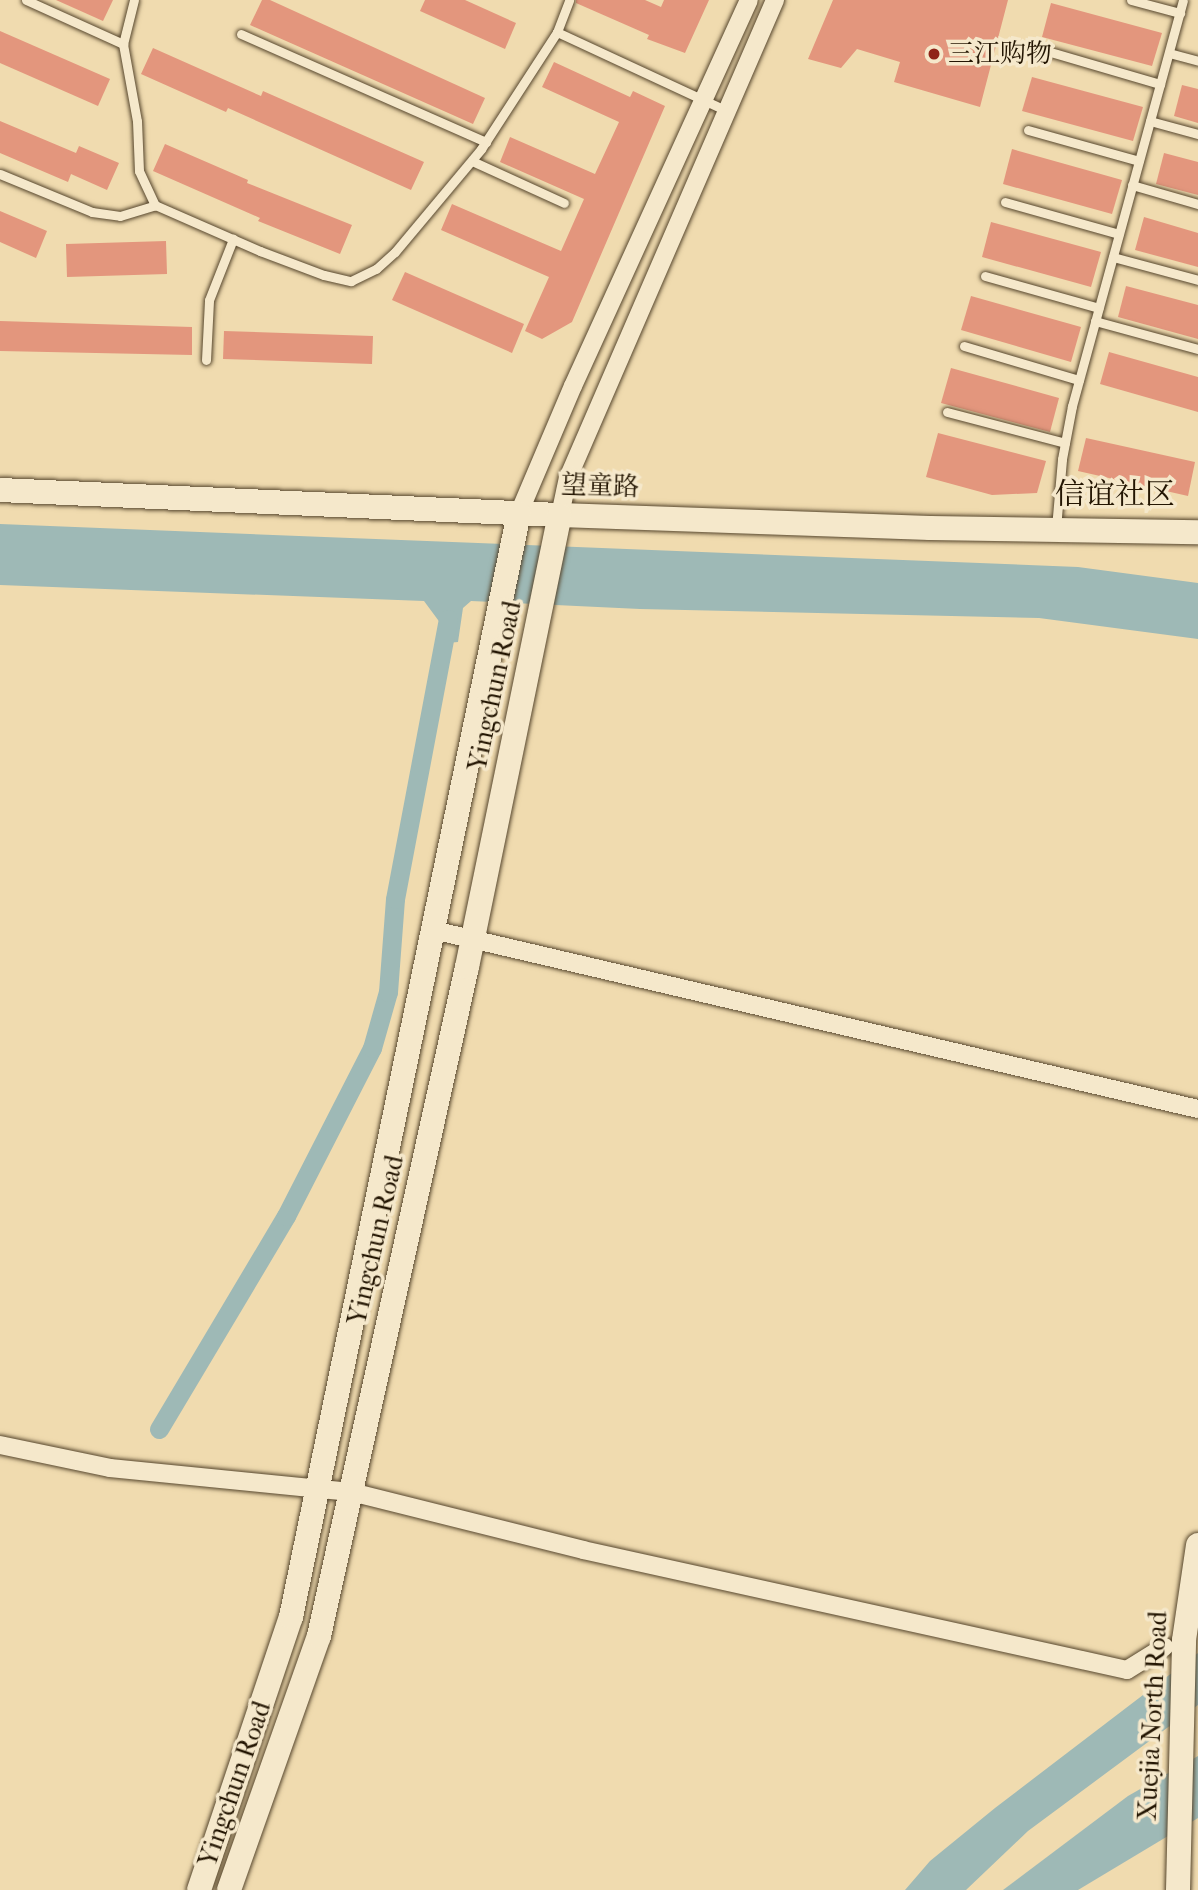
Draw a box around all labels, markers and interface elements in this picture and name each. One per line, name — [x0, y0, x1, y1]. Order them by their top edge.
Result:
place label: 三江购物 — [948, 38, 1052, 70]
marker: 三江购物 — [926, 46, 942, 62]
street label: 望童路 — [560, 469, 640, 503]
district label: 信谊社区 — [1055, 477, 1175, 513]
street label: Yingchun Road — [462, 598, 528, 774]
street label: Yingchun Road — [341, 1152, 411, 1328]
street label: Xuejia North Road — [1132, 1610, 1174, 1822]
street label: Yingchun Road — [192, 1697, 278, 1871]

